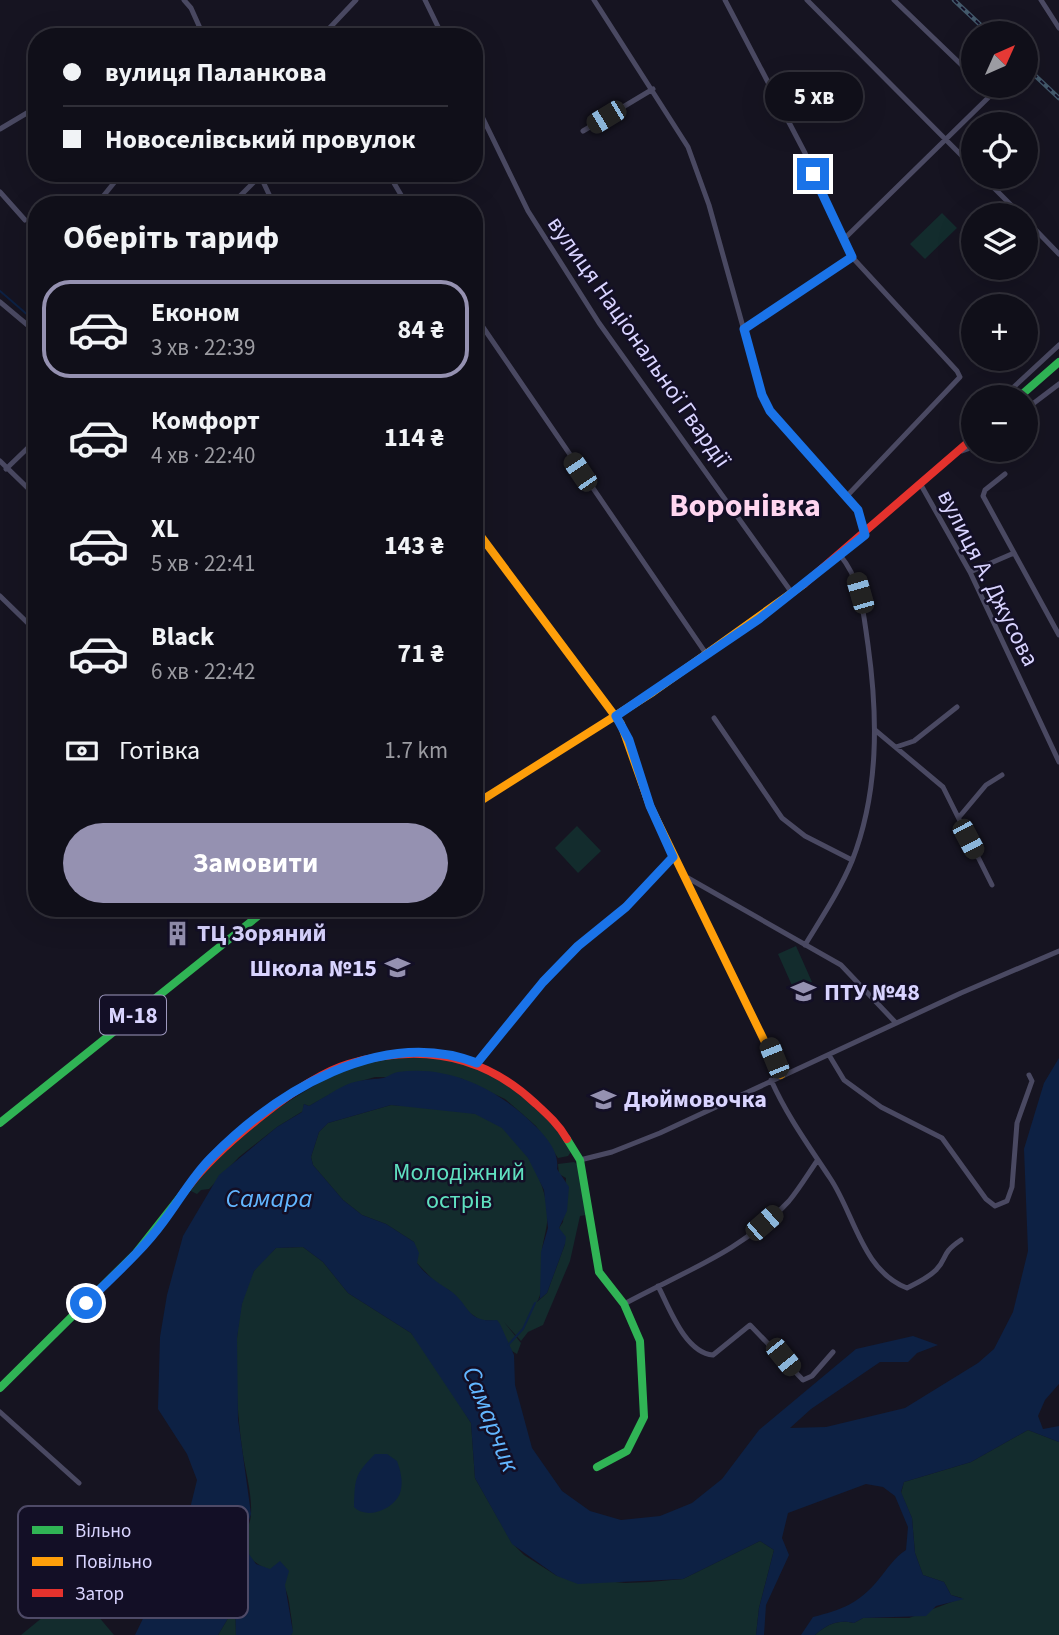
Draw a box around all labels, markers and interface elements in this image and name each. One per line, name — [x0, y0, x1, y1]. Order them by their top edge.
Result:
north arrow — [961, 21, 1038, 98]
map controls — [961, 21, 1038, 462]
text: вулиця Паланкова — [105, 54, 327, 91]
callout: 5 хв — [764, 72, 862, 122]
text: 5 хв — [794, 80, 834, 113]
car — [583, 97, 630, 137]
button: locate — [961, 112, 1038, 189]
text: Новоселівський провулок — [105, 121, 416, 158]
route end — [797, 158, 829, 190]
button: layers — [961, 203, 1038, 280]
street label: вулиця Національної Гвардії — [539, 209, 739, 475]
text: Оберіть тариф — [63, 215, 279, 261]
text: Економ — [151, 294, 240, 331]
button: + — [961, 294, 1038, 371]
icon: car — [67, 298, 130, 361]
text: 84 ₴ — [398, 311, 444, 348]
text: 3 хв · 22:39 — [151, 331, 255, 364]
button: − — [961, 385, 1038, 462]
text: Комфорт — [151, 402, 260, 439]
icon: car — [67, 406, 130, 469]
text: 114 ₴ — [384, 419, 444, 456]
text: 4 хв · 22:40 — [151, 439, 255, 472]
car — [560, 449, 601, 495]
district label: Воронівка — [669, 483, 821, 529]
street label: вулиця А. Джусова — [928, 484, 1048, 672]
text: XL — [151, 510, 179, 547]
icon: car — [67, 514, 130, 577]
text: 143 ₴ — [384, 527, 444, 564]
text: 5 хв · 22:41 — [151, 547, 255, 580]
car — [845, 570, 876, 616]
text: Black — [151, 618, 214, 655]
icon: car — [67, 622, 130, 685]
text: 71 ₴ — [398, 635, 444, 672]
text: 6 хв · 22:42 — [151, 655, 255, 688]
icon: cash — [63, 732, 101, 770]
text: Готівка — [119, 732, 200, 769]
text: 1.7 km — [384, 734, 448, 767]
car — [949, 816, 988, 862]
button: Замовити — [63, 823, 448, 903]
place label: ТЦ Зоряний — [197, 916, 326, 951]
building icon: ТЦ Зоряний — [163, 919, 191, 947]
place label: Школа №15 — [249, 951, 377, 986]
school or university icon: Школа №15 — [383, 954, 411, 982]
place label: ПТУ №48 — [824, 975, 920, 1010]
school or university icon: ПТУ №48 — [790, 978, 818, 1006]
road number: М-18 — [100, 996, 166, 1034]
car — [757, 1035, 792, 1081]
place label: Дюймовочка — [624, 1082, 767, 1117]
school or university icon: Дюймовочка — [590, 1085, 618, 1113]
park label: Молодіжний острів — [393, 1155, 525, 1218]
water label: Самара — [226, 1180, 312, 1217]
car — [742, 1201, 787, 1245]
route start — [70, 1287, 102, 1319]
car — [762, 1334, 805, 1380]
water label: Самарчик — [453, 1361, 529, 1478]
legend — [18, 1506, 248, 1618]
text: Вільно — [75, 1518, 131, 1545]
text: Повільно — [75, 1549, 152, 1576]
text: Затор — [75, 1581, 124, 1608]

